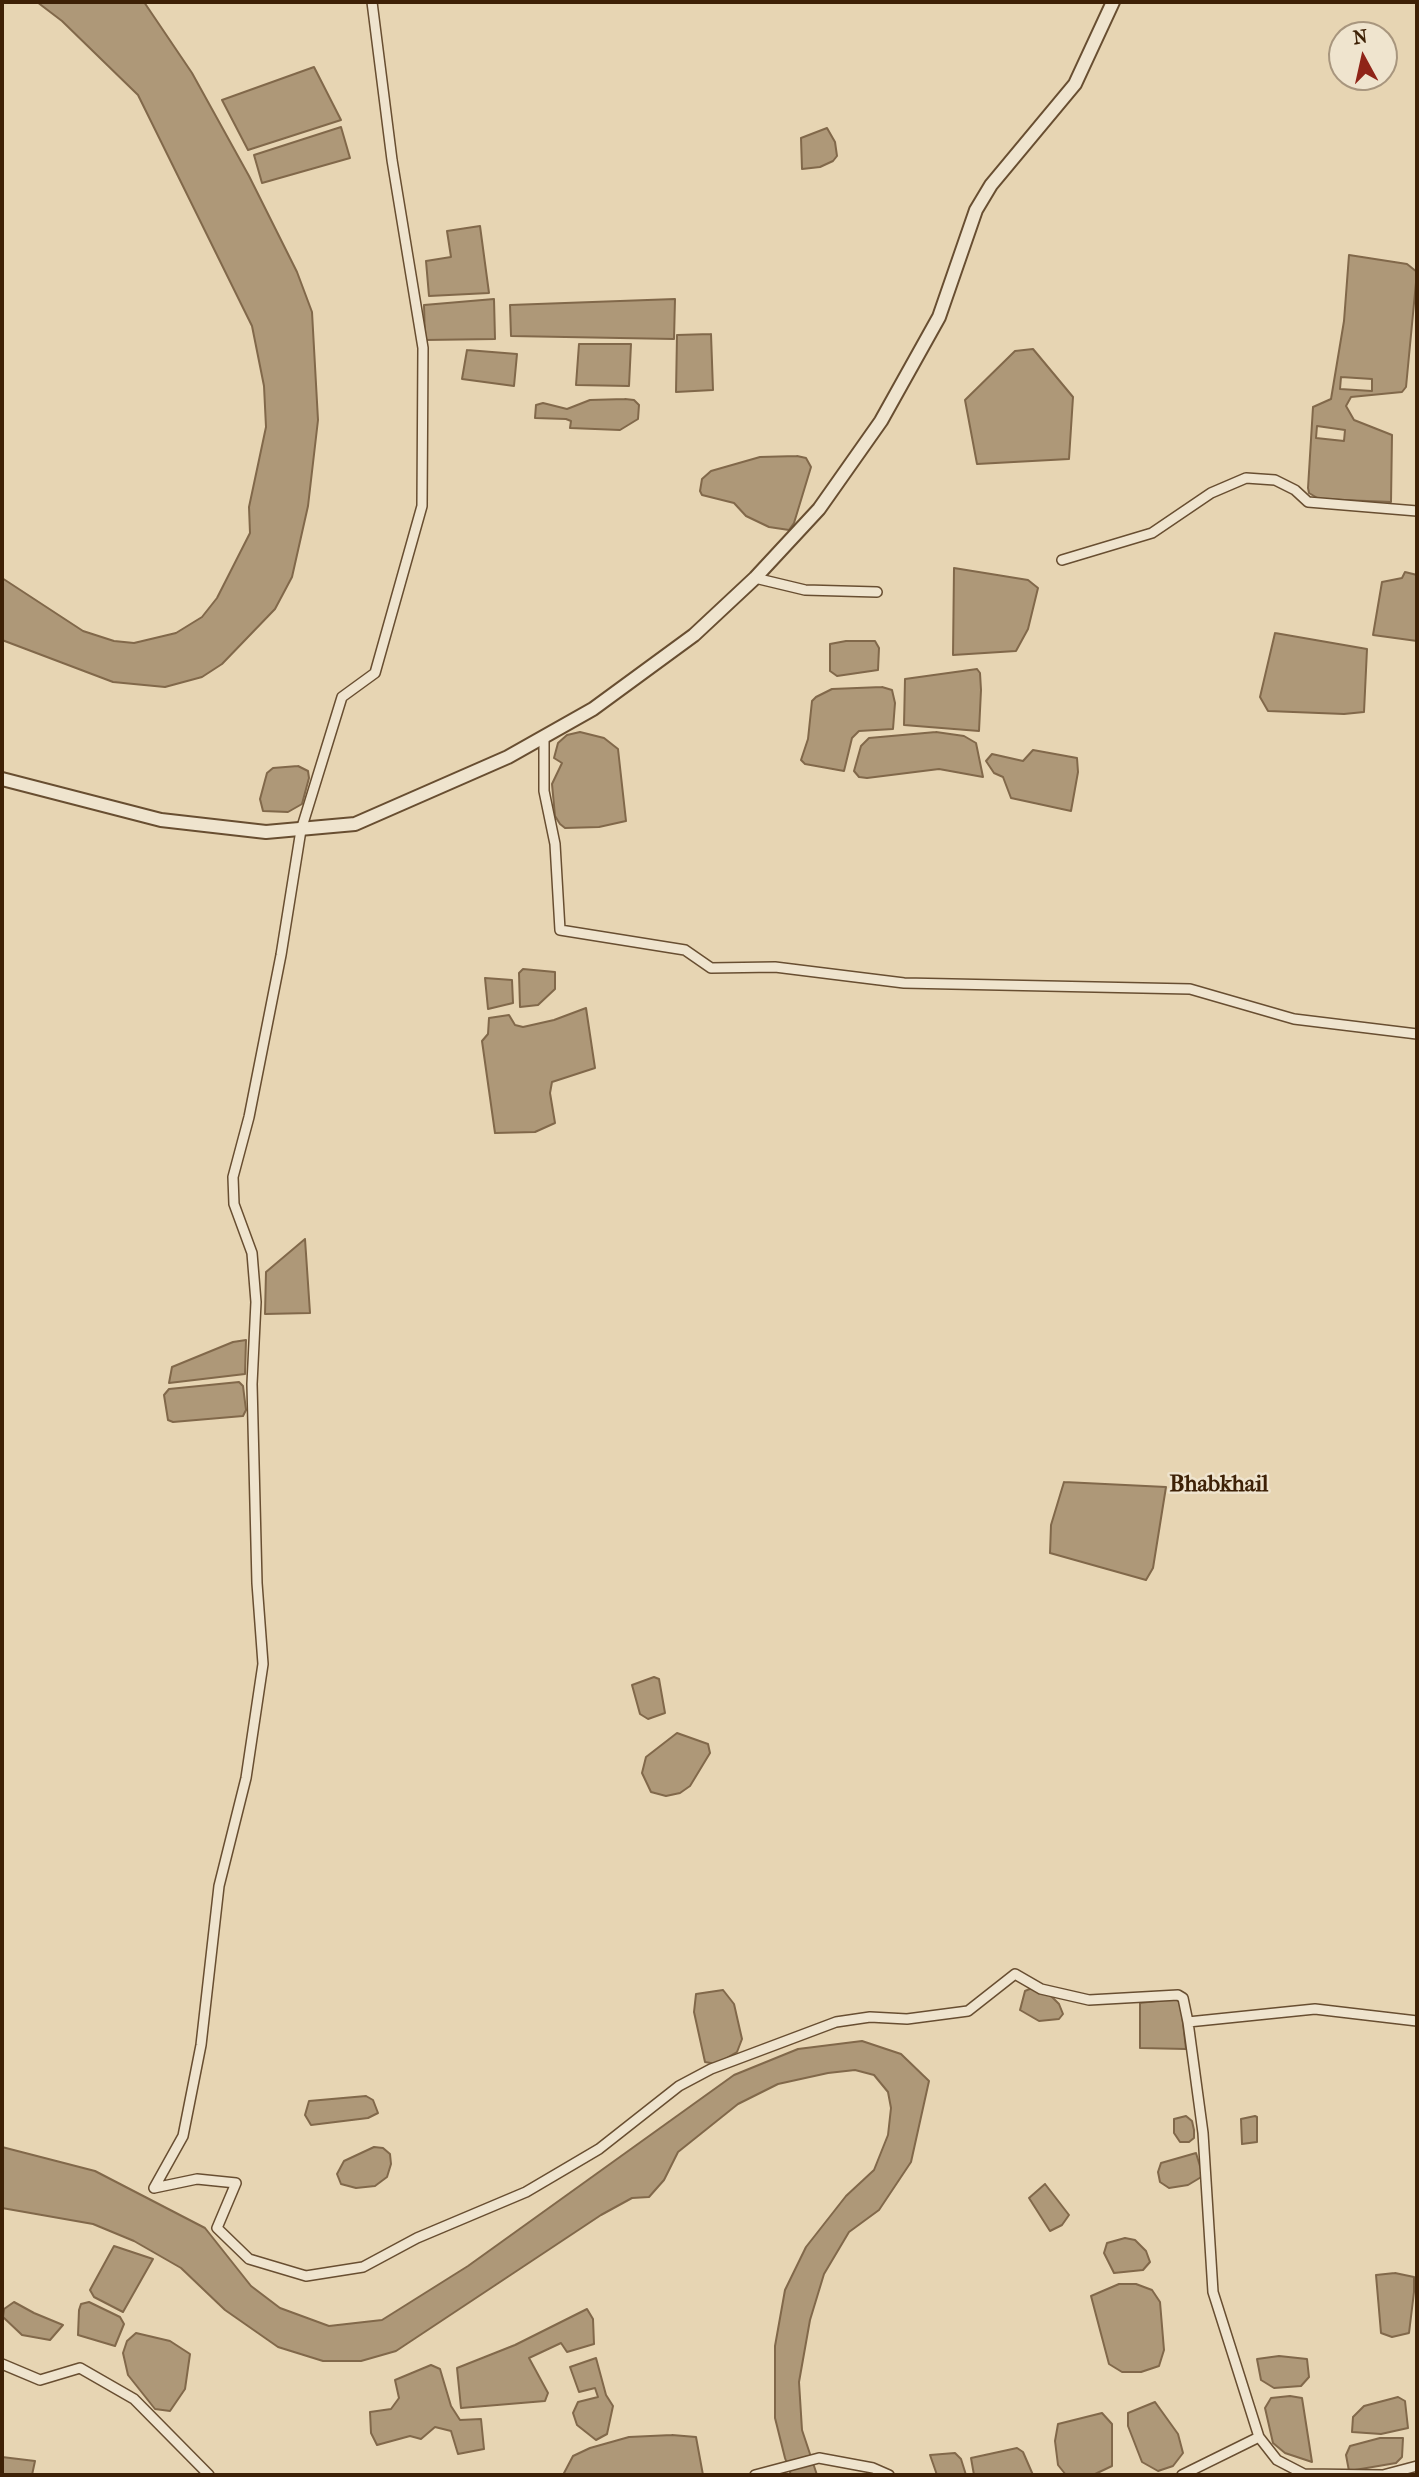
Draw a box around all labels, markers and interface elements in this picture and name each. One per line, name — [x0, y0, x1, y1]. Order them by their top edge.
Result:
north arrow — [1328, 21, 1398, 91]
text: N — [1352, 25, 1369, 49]
district label: Bhabkhail — [1170, 1471, 1268, 1499]

